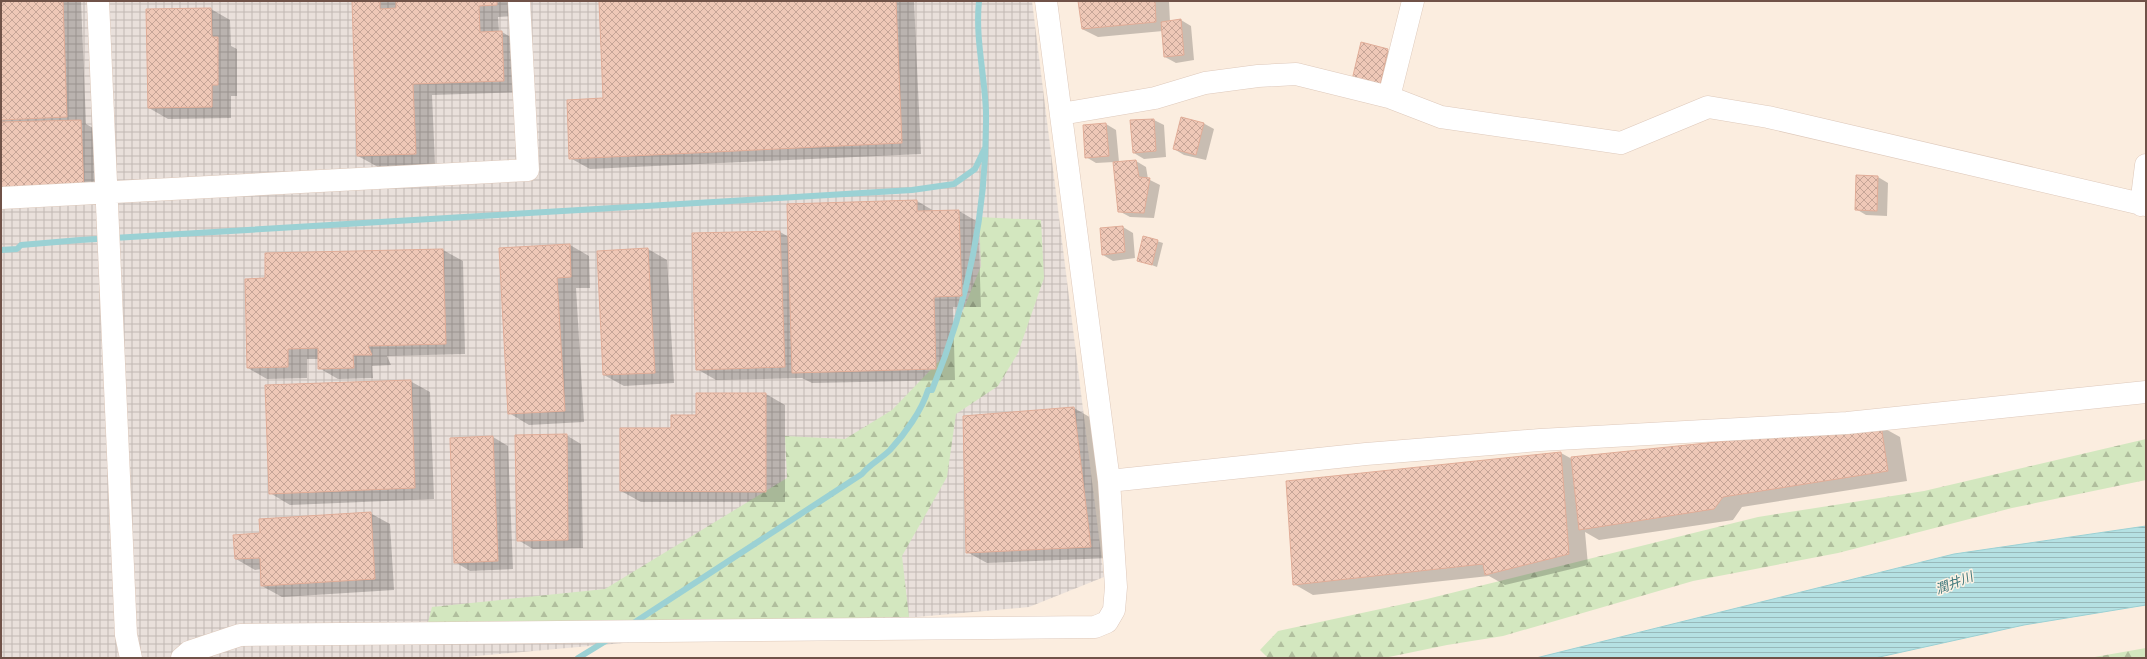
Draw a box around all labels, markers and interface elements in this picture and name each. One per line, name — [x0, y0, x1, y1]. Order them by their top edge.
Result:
water label: 潤井川 — [1933, 568, 1977, 597]

